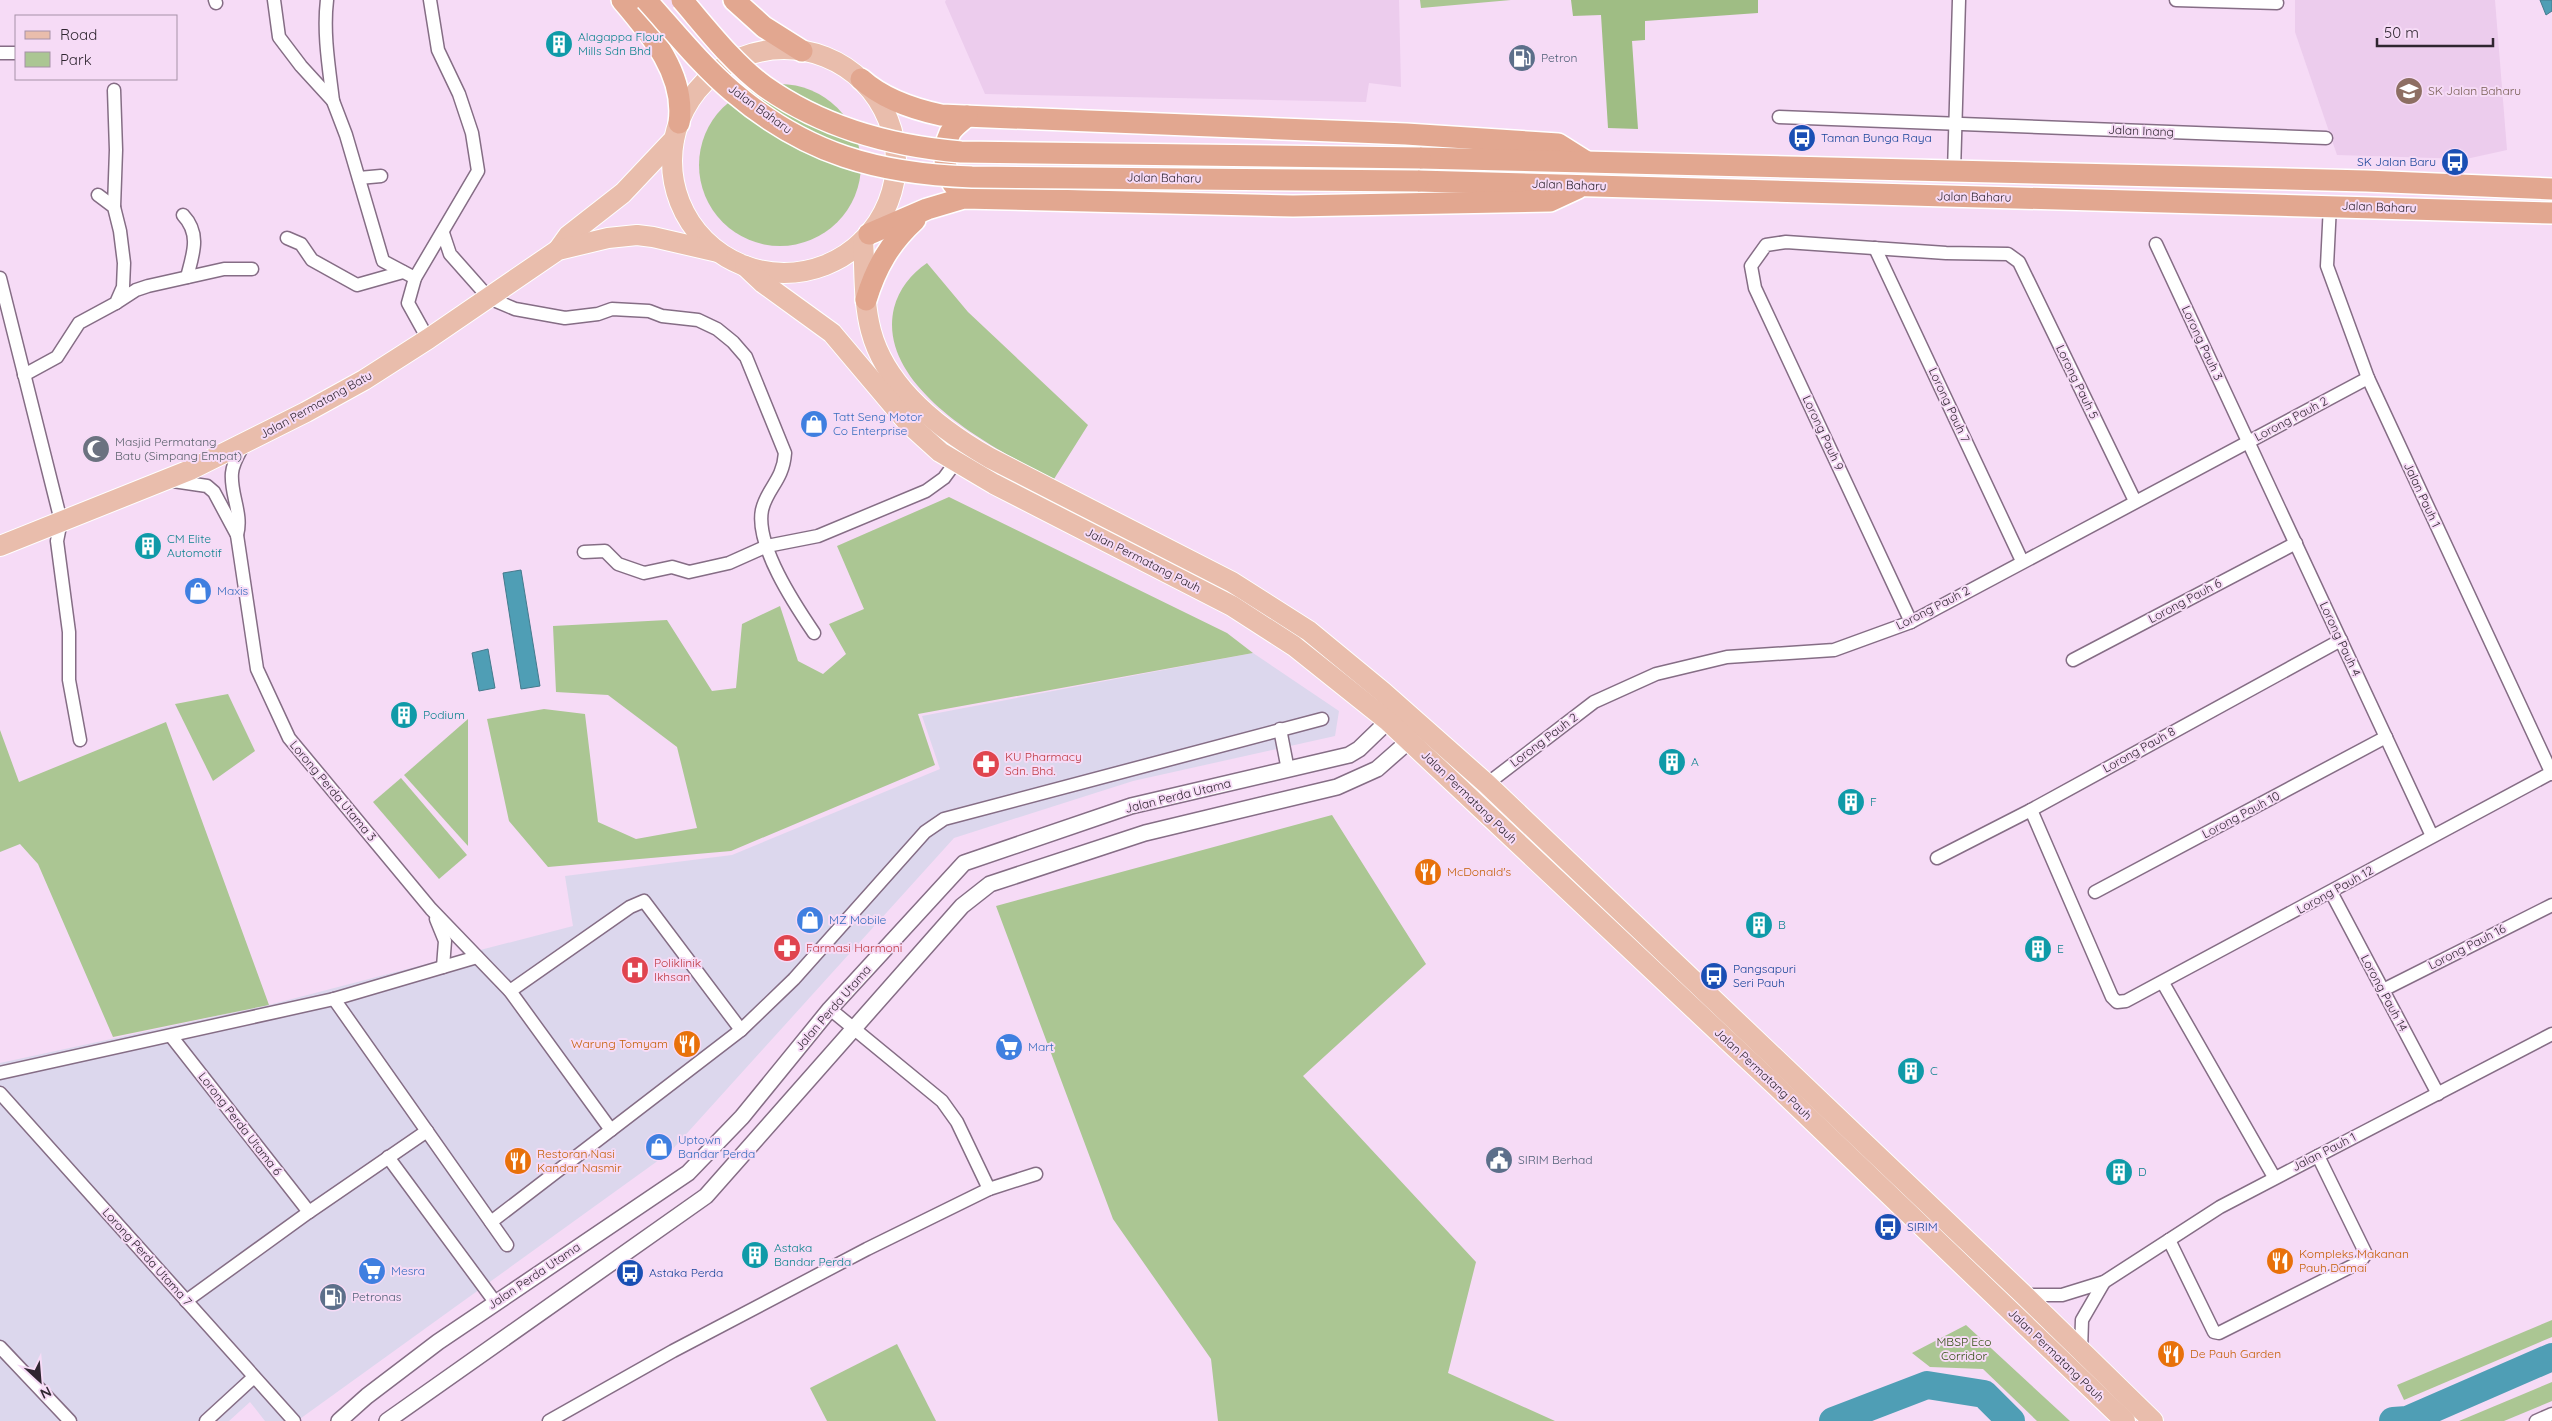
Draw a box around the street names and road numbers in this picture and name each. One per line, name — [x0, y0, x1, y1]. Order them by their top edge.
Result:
street label: Jalan Baharu — [726, 80, 795, 137]
street label: Jalan Inang — [2108, 122, 2174, 139]
street label: Jalan Baharu — [1126, 169, 1202, 186]
street label: Jalan Baharu — [1531, 176, 1607, 193]
street label: Jalan Baharu — [1936, 188, 2012, 205]
street label: Jalan Baharu — [2341, 198, 2417, 215]
street label: Lorong Pauh 3 — [2179, 303, 2226, 382]
street label: Lorong Pauh 5 — [2053, 342, 2102, 421]
street label: Lorong Pauh 7 — [1926, 365, 1973, 444]
street label: Jalan Permatang Batu — [257, 367, 375, 442]
street label: Lorong Pauh 9 — [1800, 393, 1847, 473]
street label: Lorong Pauh 2 — [2252, 393, 2330, 444]
street label: Jalan Pauh 1 — [2401, 460, 2444, 530]
street label: Jalan Permatang Pauh — [1083, 524, 1204, 595]
street label: Lorong Pauh 6 — [2146, 575, 2224, 626]
street label: Lorong Pauh 2 — [1893, 582, 1972, 633]
street label: Lorong Pauh 4 — [2317, 599, 2364, 678]
street label: Lorong Pauh 2 — [1507, 709, 1581, 770]
street label: Lorong Pauh 8 — [2100, 723, 2178, 776]
street label: Lorong Perda Utama 3 — [287, 737, 380, 844]
street label: Jalan Permatang Pauh — [1418, 747, 1521, 846]
street label: Jalan Perda Utama — [1123, 775, 1232, 816]
street label: Lorong Pauh 10 — [2199, 788, 2282, 841]
street label: Lorong Pauh 12 — [2294, 862, 2376, 917]
street label: Lorong Pauh 16 — [2426, 920, 2509, 973]
street label: Lorong Pauh 14 — [2358, 952, 2411, 1034]
street label: Jalan Perda Utama — [791, 962, 874, 1054]
street label: Jalan Permatang Pauh — [1711, 1025, 1815, 1123]
street label: Lorong Perda Utama 6 — [195, 1069, 286, 1179]
street label: Jalan Pauh 1 — [2289, 1129, 2358, 1174]
street label: Lorong Perda Utama 7 — [99, 1205, 195, 1309]
street label: Jalan Perda Utama — [485, 1239, 583, 1312]
street label: Jalan Permatang Pauh — [2005, 1305, 2108, 1404]

